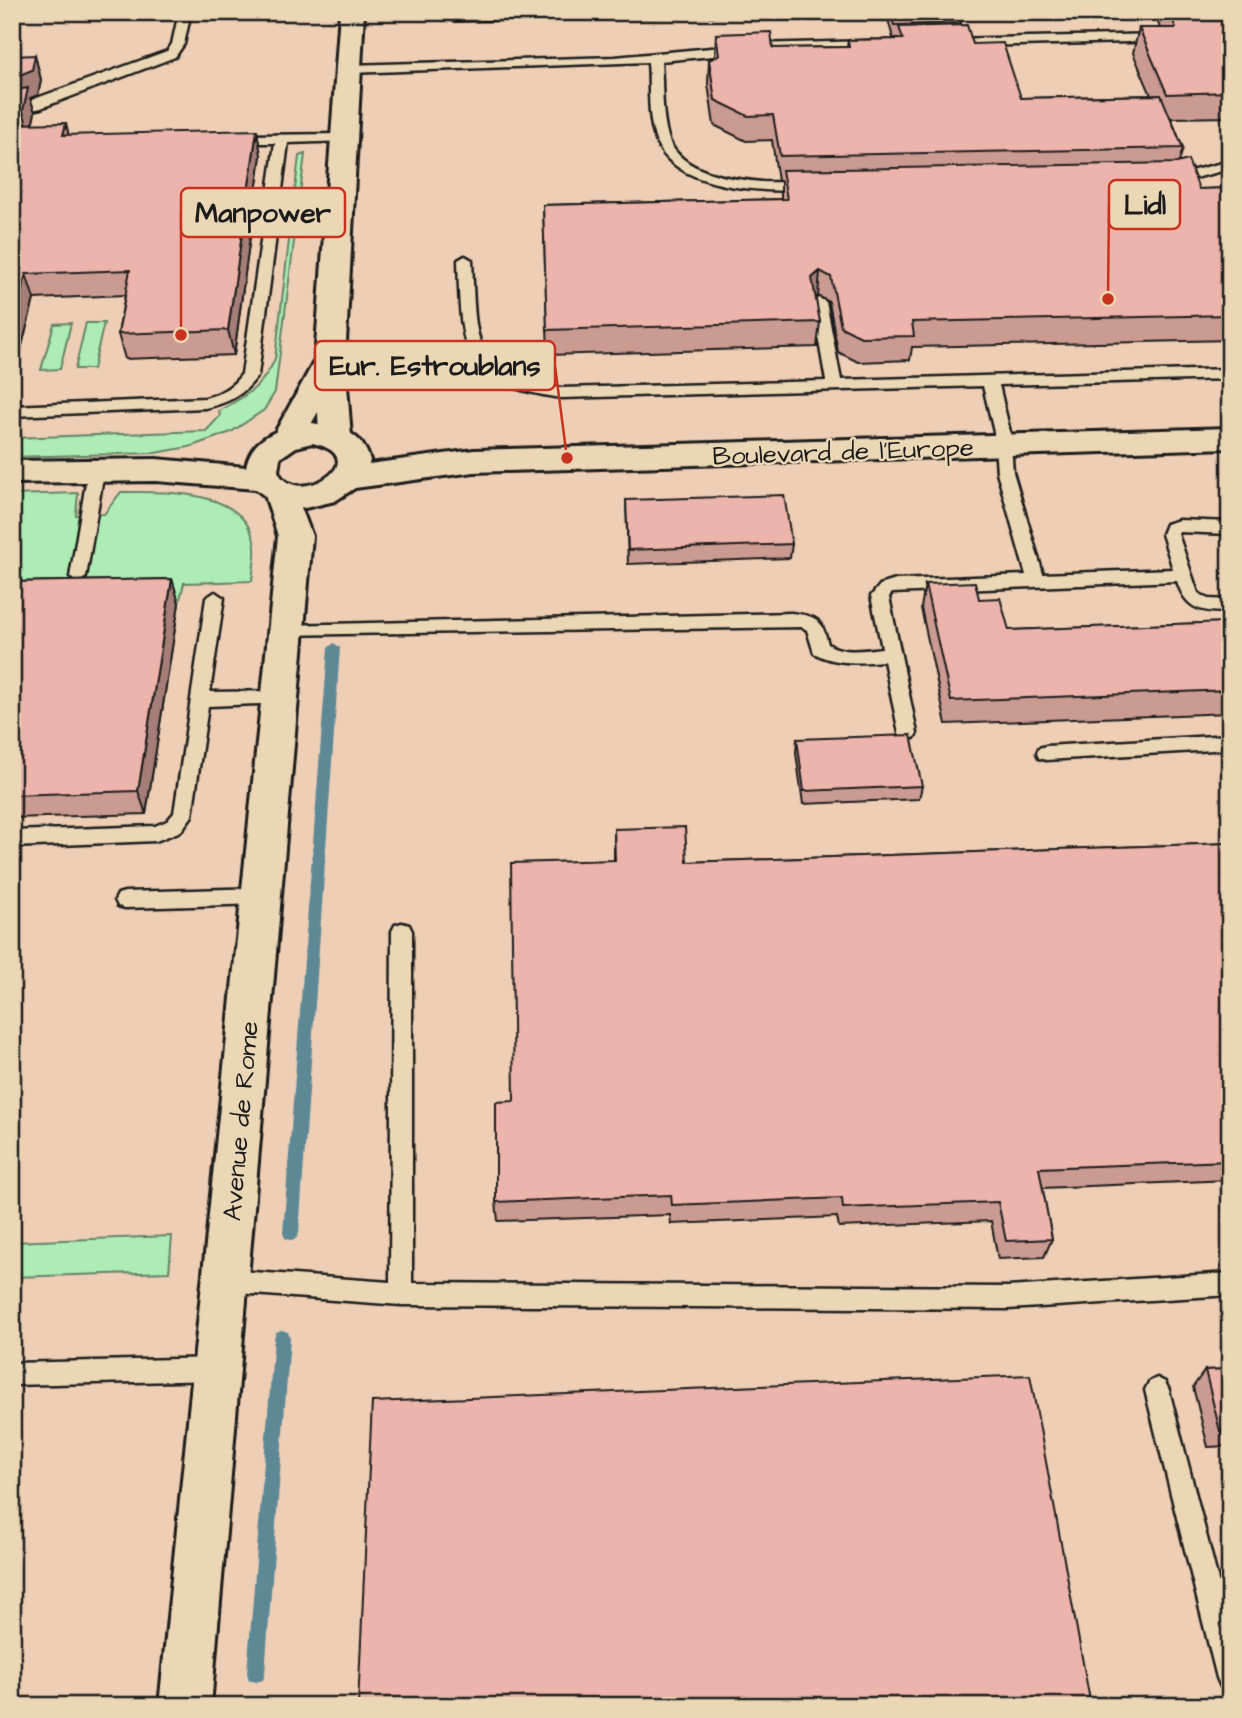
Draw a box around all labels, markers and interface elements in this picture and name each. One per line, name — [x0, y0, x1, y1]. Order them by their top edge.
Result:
callout: Lidl — [1109, 180, 1180, 229]
text: Lidl — [1124, 186, 1166, 225]
callout: Manpower — [181, 188, 345, 237]
text: Manpower — [195, 194, 332, 234]
callout: Eur. Estroublans — [315, 341, 555, 390]
text: Eur. Estroublans — [329, 347, 541, 386]
street label: Boulevard de l'Europe — [712, 429, 974, 475]
street label: Avenue de Rome — [214, 1020, 268, 1222]

